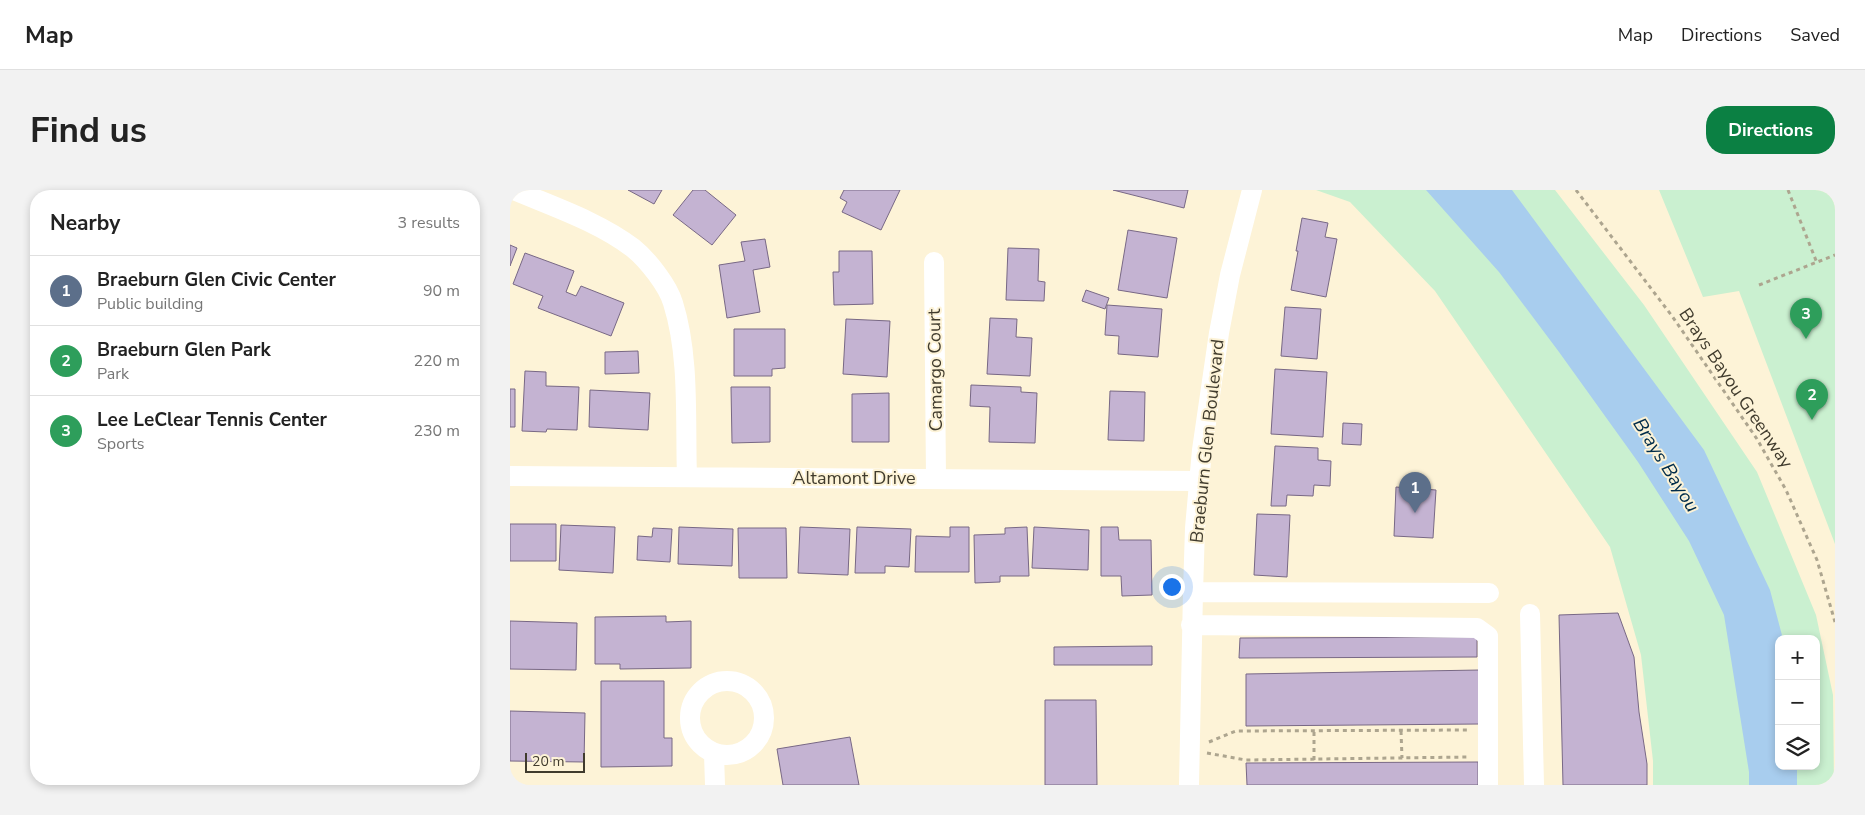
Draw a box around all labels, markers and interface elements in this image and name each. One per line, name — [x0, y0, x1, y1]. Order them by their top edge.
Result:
text: Map — [25, 19, 73, 51]
text: Map — [1618, 23, 1653, 47]
text: Directions — [1681, 23, 1762, 47]
text: Saved — [1790, 23, 1840, 47]
button: Directions — [1706, 106, 1835, 154]
text: Find us — [30, 107, 147, 154]
text: Nearby — [50, 209, 120, 237]
text: 3 results — [398, 212, 460, 234]
text: Braeburn Glen Civic Center — [97, 267, 336, 293]
text: 1 — [61, 280, 71, 302]
text: 90 m — [423, 280, 460, 302]
text: Public building — [97, 293, 203, 315]
pin: 3 — [1790, 298, 1822, 339]
street label: Brays Bayou Greenway — [1673, 303, 1799, 473]
street label: Camargo Court — [922, 308, 948, 432]
text: Braeburn Glen Park — [97, 337, 271, 363]
street label: Braeburn Glen Boulevard — [1184, 338, 1230, 544]
text: 2 — [61, 350, 71, 372]
text: 220 m — [413, 350, 460, 372]
text: Park — [97, 363, 129, 385]
pin: 2 — [1796, 379, 1828, 420]
text: Lee LeClear Tennis Center — [97, 407, 327, 433]
water label: Brays Bayou — [1627, 413, 1705, 517]
text: 3 — [61, 420, 71, 442]
text: 230 m — [413, 420, 460, 442]
text: Sports — [97, 433, 145, 455]
street label: Altamont Drive — [792, 466, 916, 490]
pin: 1 — [1399, 472, 1431, 513]
your location — [1159, 574, 1185, 600]
map controls — [1775, 635, 1820, 770]
button: + — [1775, 635, 1820, 680]
button: − — [1775, 680, 1820, 725]
button: layers — [1775, 725, 1820, 770]
scale bar — [525, 750, 585, 773]
text: 20 m — [532, 752, 564, 771]

